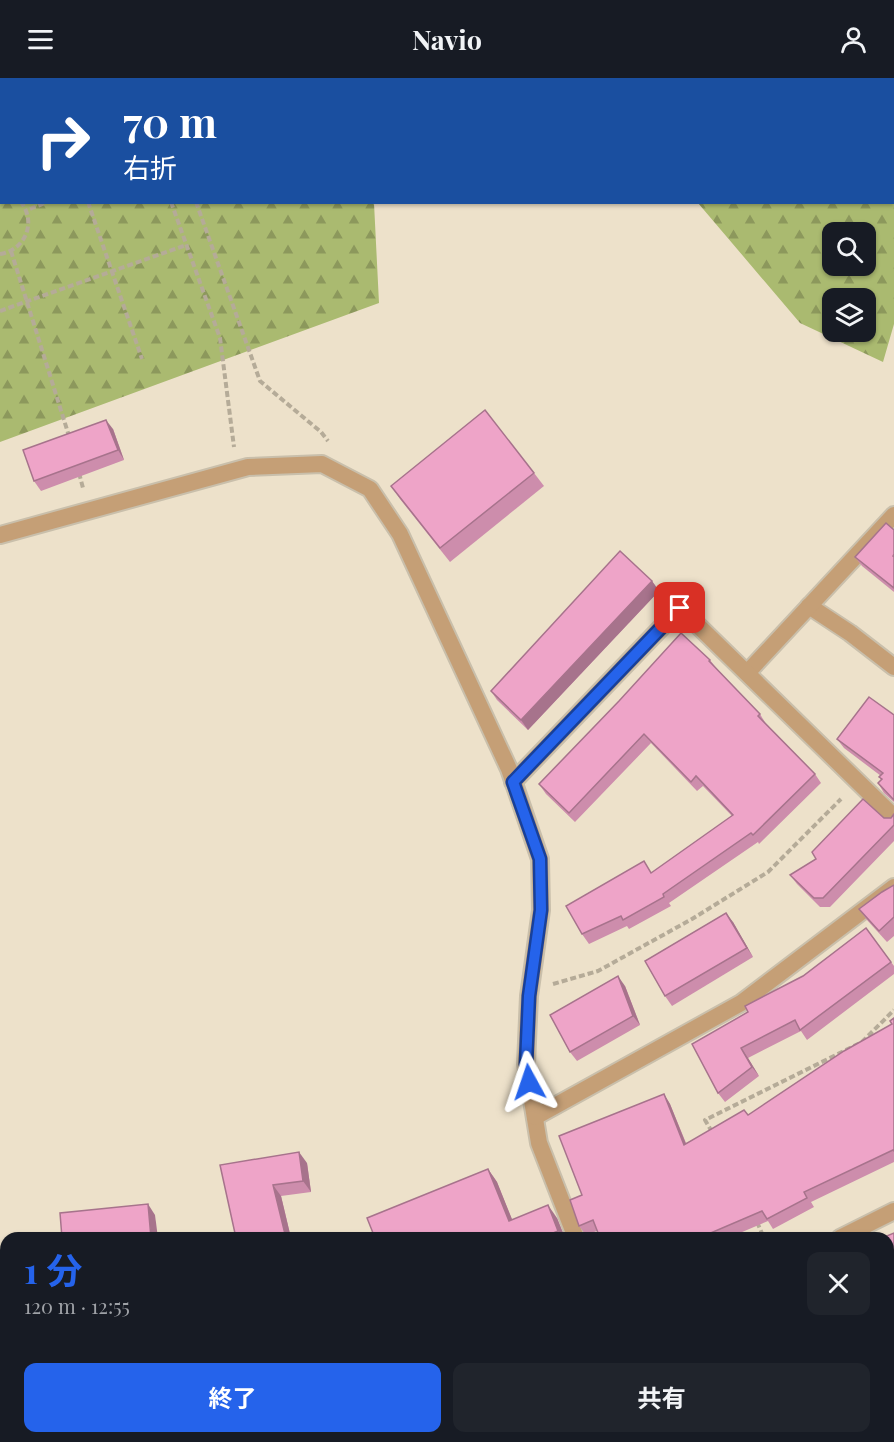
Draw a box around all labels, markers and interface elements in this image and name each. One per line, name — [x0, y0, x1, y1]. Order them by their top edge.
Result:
text: Navio — [412, 21, 482, 57]
icon: menu — [24, 23, 57, 56]
icon: person — [837, 23, 870, 56]
text: 70 m — [123, 93, 217, 149]
icon: right — [24, 102, 102, 180]
text: 右折 — [123, 149, 177, 185]
map controls — [822, 222, 876, 342]
button: search — [822, 222, 876, 276]
button: layers — [822, 288, 876, 342]
pin — [654, 582, 705, 633]
icon: arrive — [663, 591, 696, 624]
position arrow — [497, 1050, 561, 1114]
text: 1 分 — [24, 1245, 82, 1293]
button: close — [807, 1252, 870, 1315]
text: 120 m · 12:55 — [24, 1292, 130, 1319]
button: 終了 — [24, 1363, 441, 1432]
button: 共有 — [453, 1363, 870, 1432]

